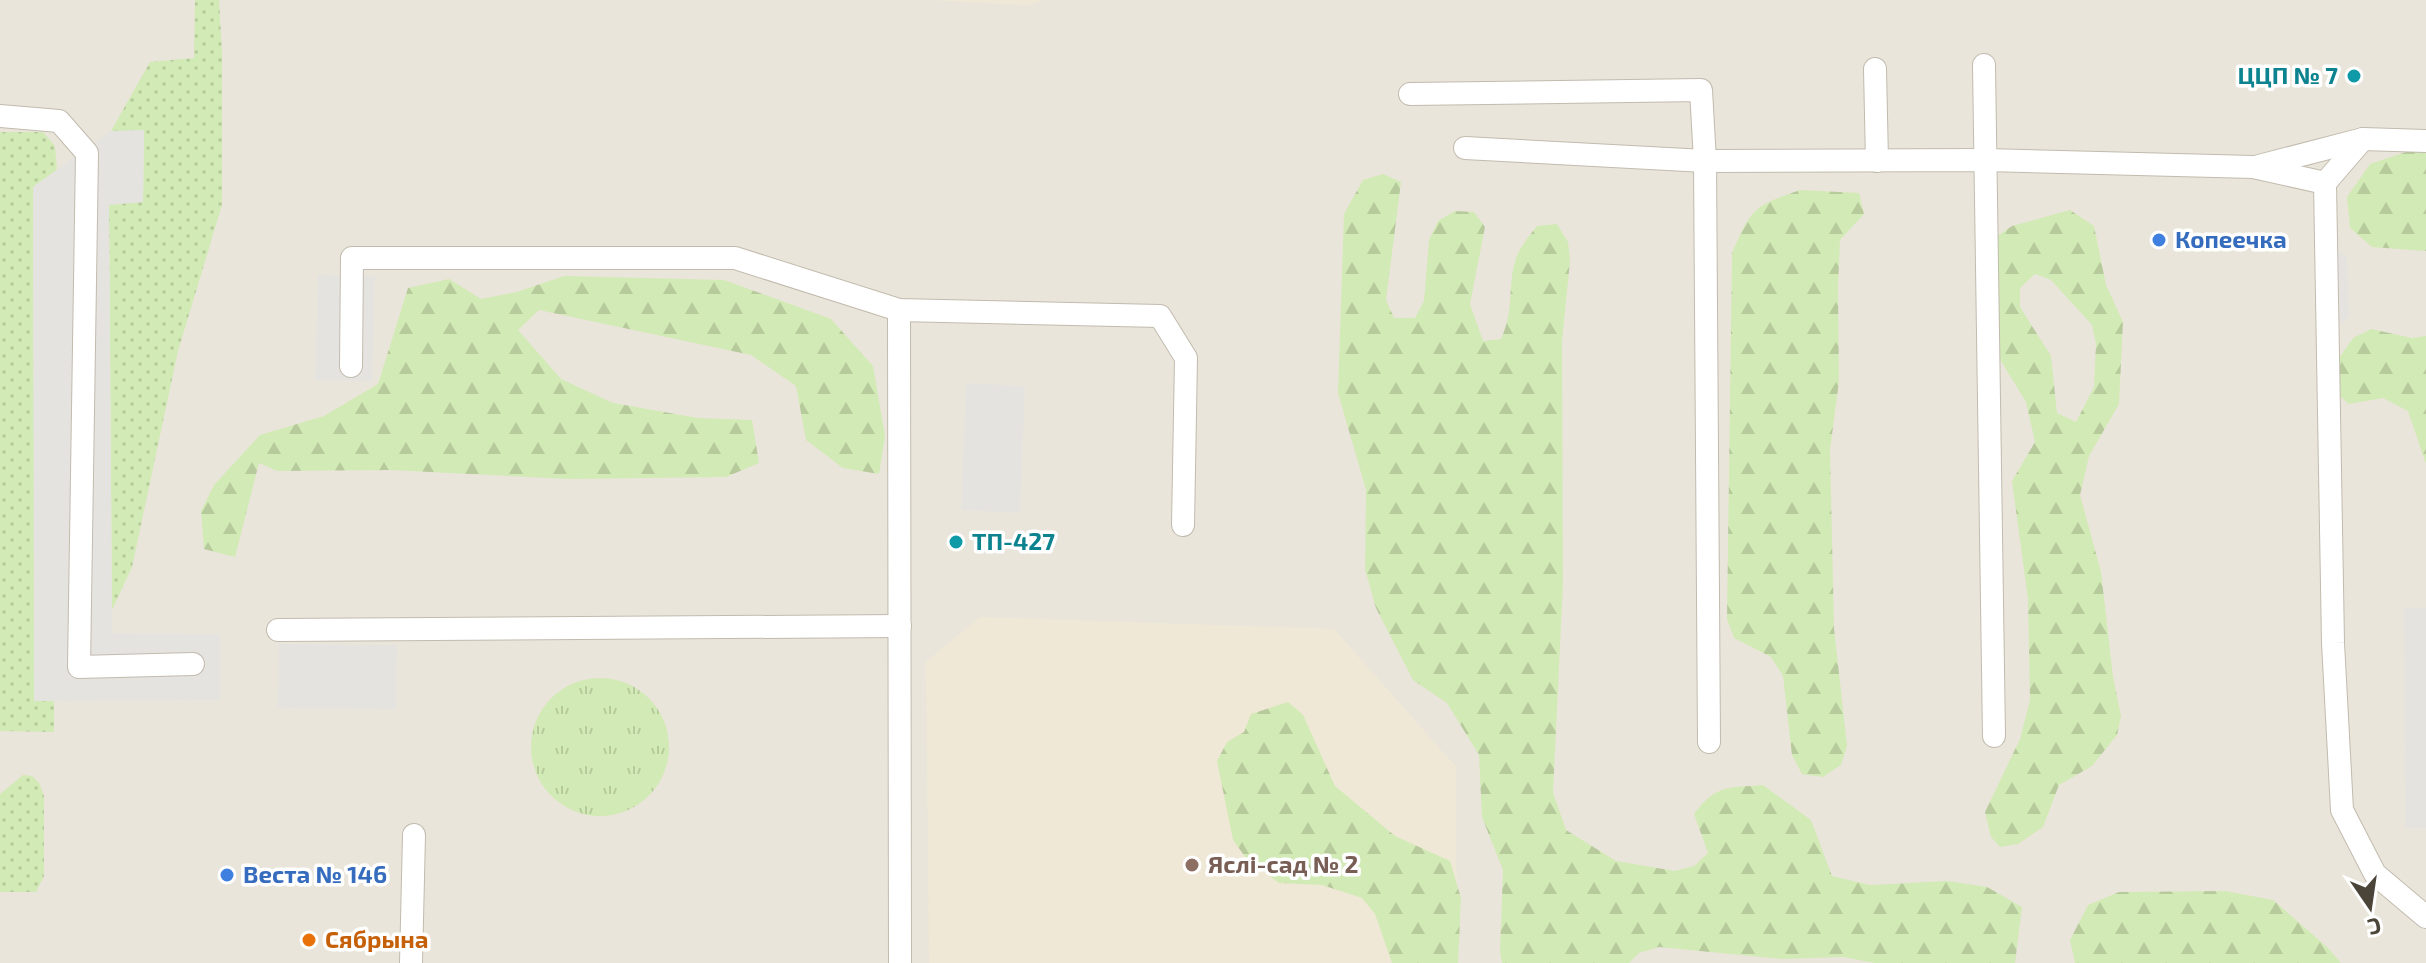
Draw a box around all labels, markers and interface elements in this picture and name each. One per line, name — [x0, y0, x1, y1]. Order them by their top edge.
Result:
place label: ЦЦП № 7 — [2237, 60, 2338, 89]
marker: ЦЦП № 7 — [2345, 67, 2363, 85]
place label: Копеечка — [2175, 224, 2287, 253]
marker: Копеечка — [2150, 231, 2168, 249]
place label: ТП-427 — [972, 526, 1055, 555]
marker: ТП-427 — [947, 533, 965, 551]
place label: Яслі-сад № 2 — [1208, 849, 1358, 878]
marker: Яслі-сад № 2 — [1183, 856, 1201, 874]
place label: Веста № 146 — [243, 859, 387, 888]
marker: Веста № 146 — [218, 866, 236, 884]
north arrow — [2330, 867, 2410, 947]
text: С — [2365, 913, 2384, 942]
place label: Сябрына — [325, 924, 428, 953]
marker: Сябрына — [300, 931, 318, 949]

